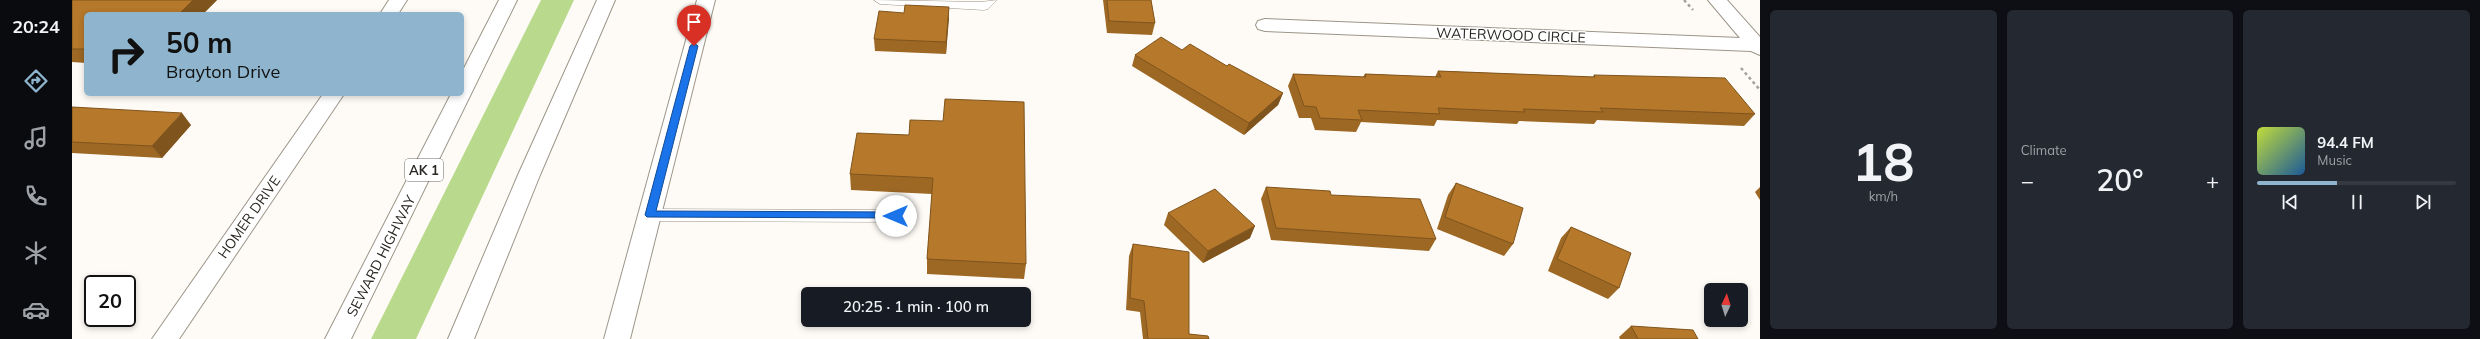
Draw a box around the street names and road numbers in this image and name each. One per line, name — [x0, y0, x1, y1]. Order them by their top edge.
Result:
street label: WATERWOOD CIRCLE — [1436, 23, 1586, 47]
road number: AK 1 — [405, 159, 443, 181]
street label: HOMER DRIVE — [214, 172, 284, 262]
street label: SEWARD HIGHWAY — [343, 192, 420, 320]

